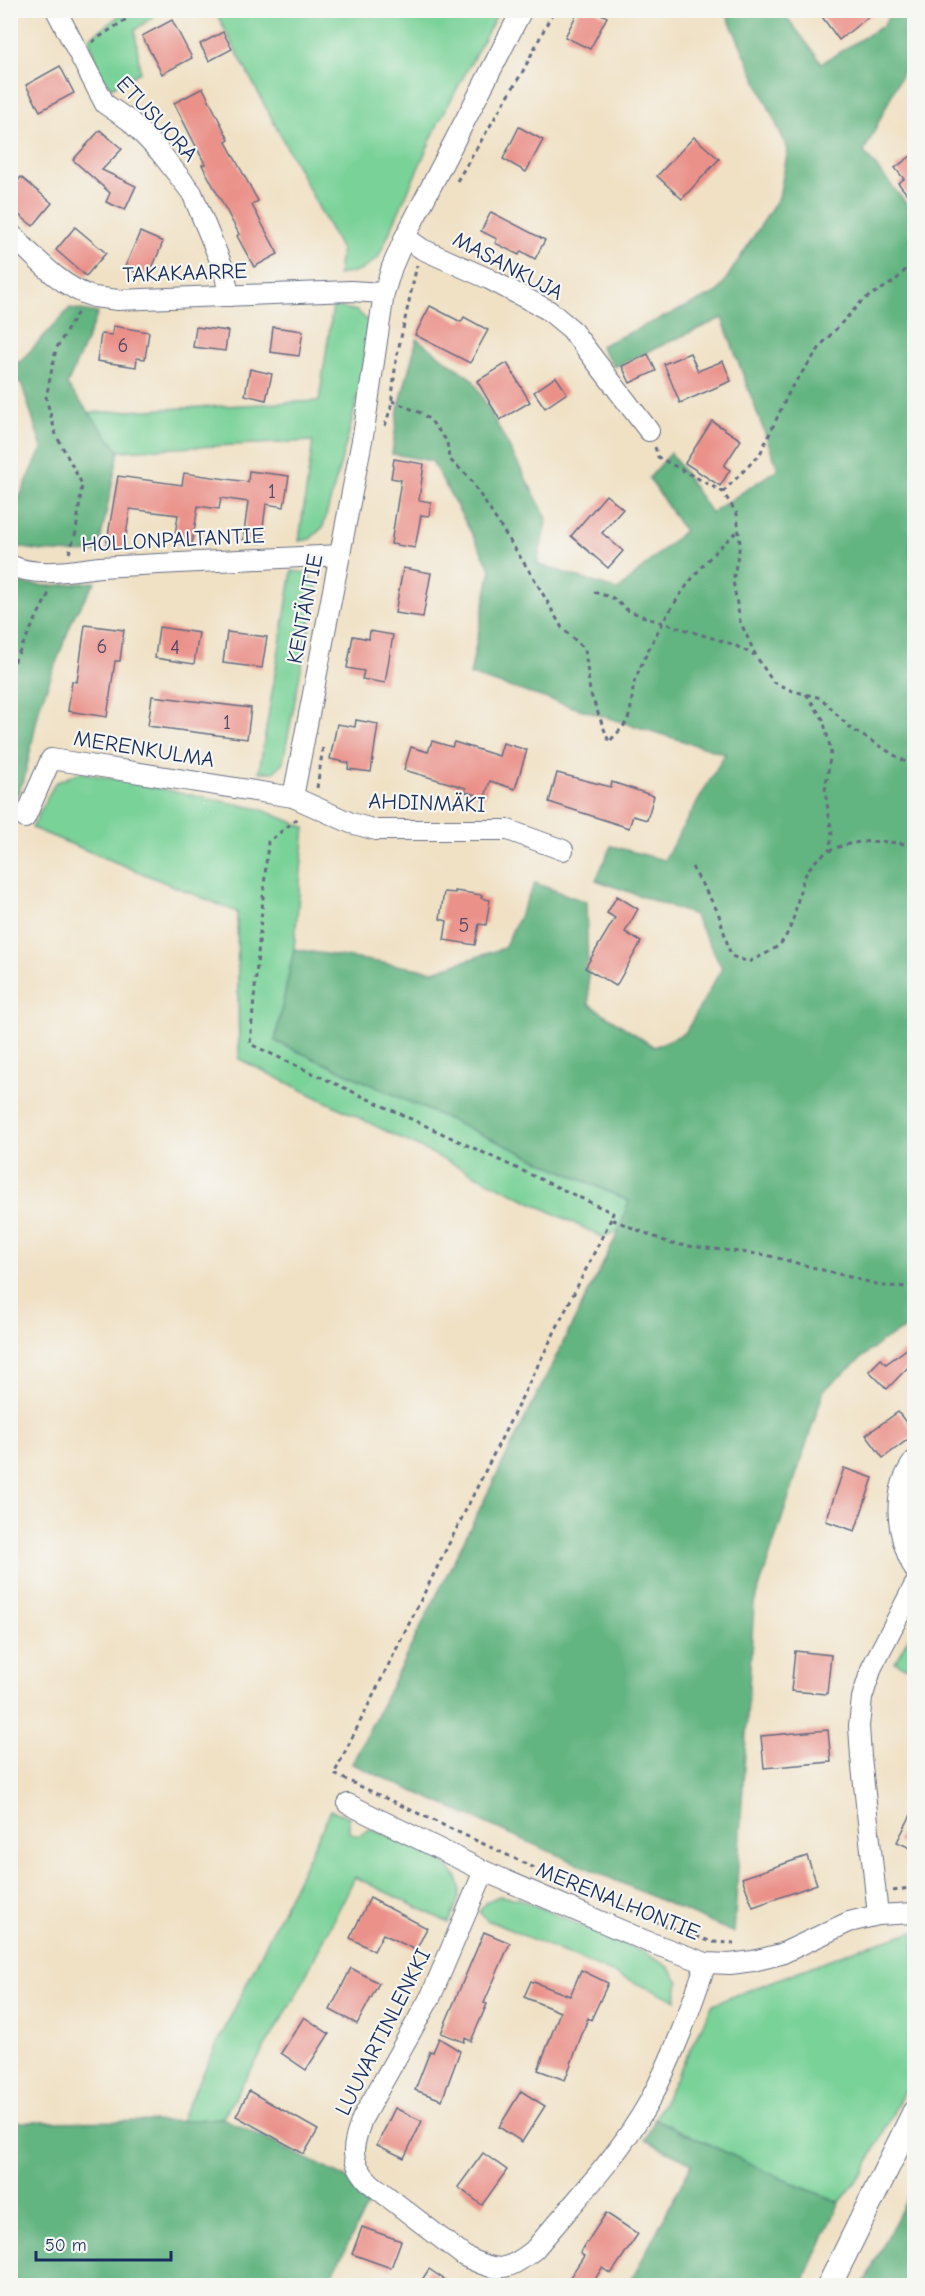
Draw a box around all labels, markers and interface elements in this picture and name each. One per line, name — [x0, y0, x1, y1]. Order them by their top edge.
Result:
street label: ETUSUORA — [111, 71, 203, 167]
street label: MASANKUJA — [448, 226, 568, 306]
street label: TAKAKAARRE — [122, 258, 248, 288]
house number: 6 — [118, 334, 128, 357]
house number: 1 — [268, 480, 276, 503]
street label: HOLLONPALTANTIE — [81, 522, 265, 558]
street label: KENTÄNTIE — [282, 552, 328, 666]
house number: 6 — [97, 635, 107, 658]
house number: 4 — [170, 636, 180, 659]
house number: 1 — [223, 711, 231, 734]
street label: MERENKULMA — [72, 725, 217, 773]
street label: AHDINMÄKI — [368, 788, 486, 818]
house number: 5 — [459, 914, 469, 937]
street label: MERENALHONTIE — [532, 1856, 704, 1946]
street label: LUUVARTINLENKKI — [330, 1944, 436, 2120]
scale bar — [36, 2224, 171, 2262]
text: 50 m — [45, 2235, 87, 2256]

